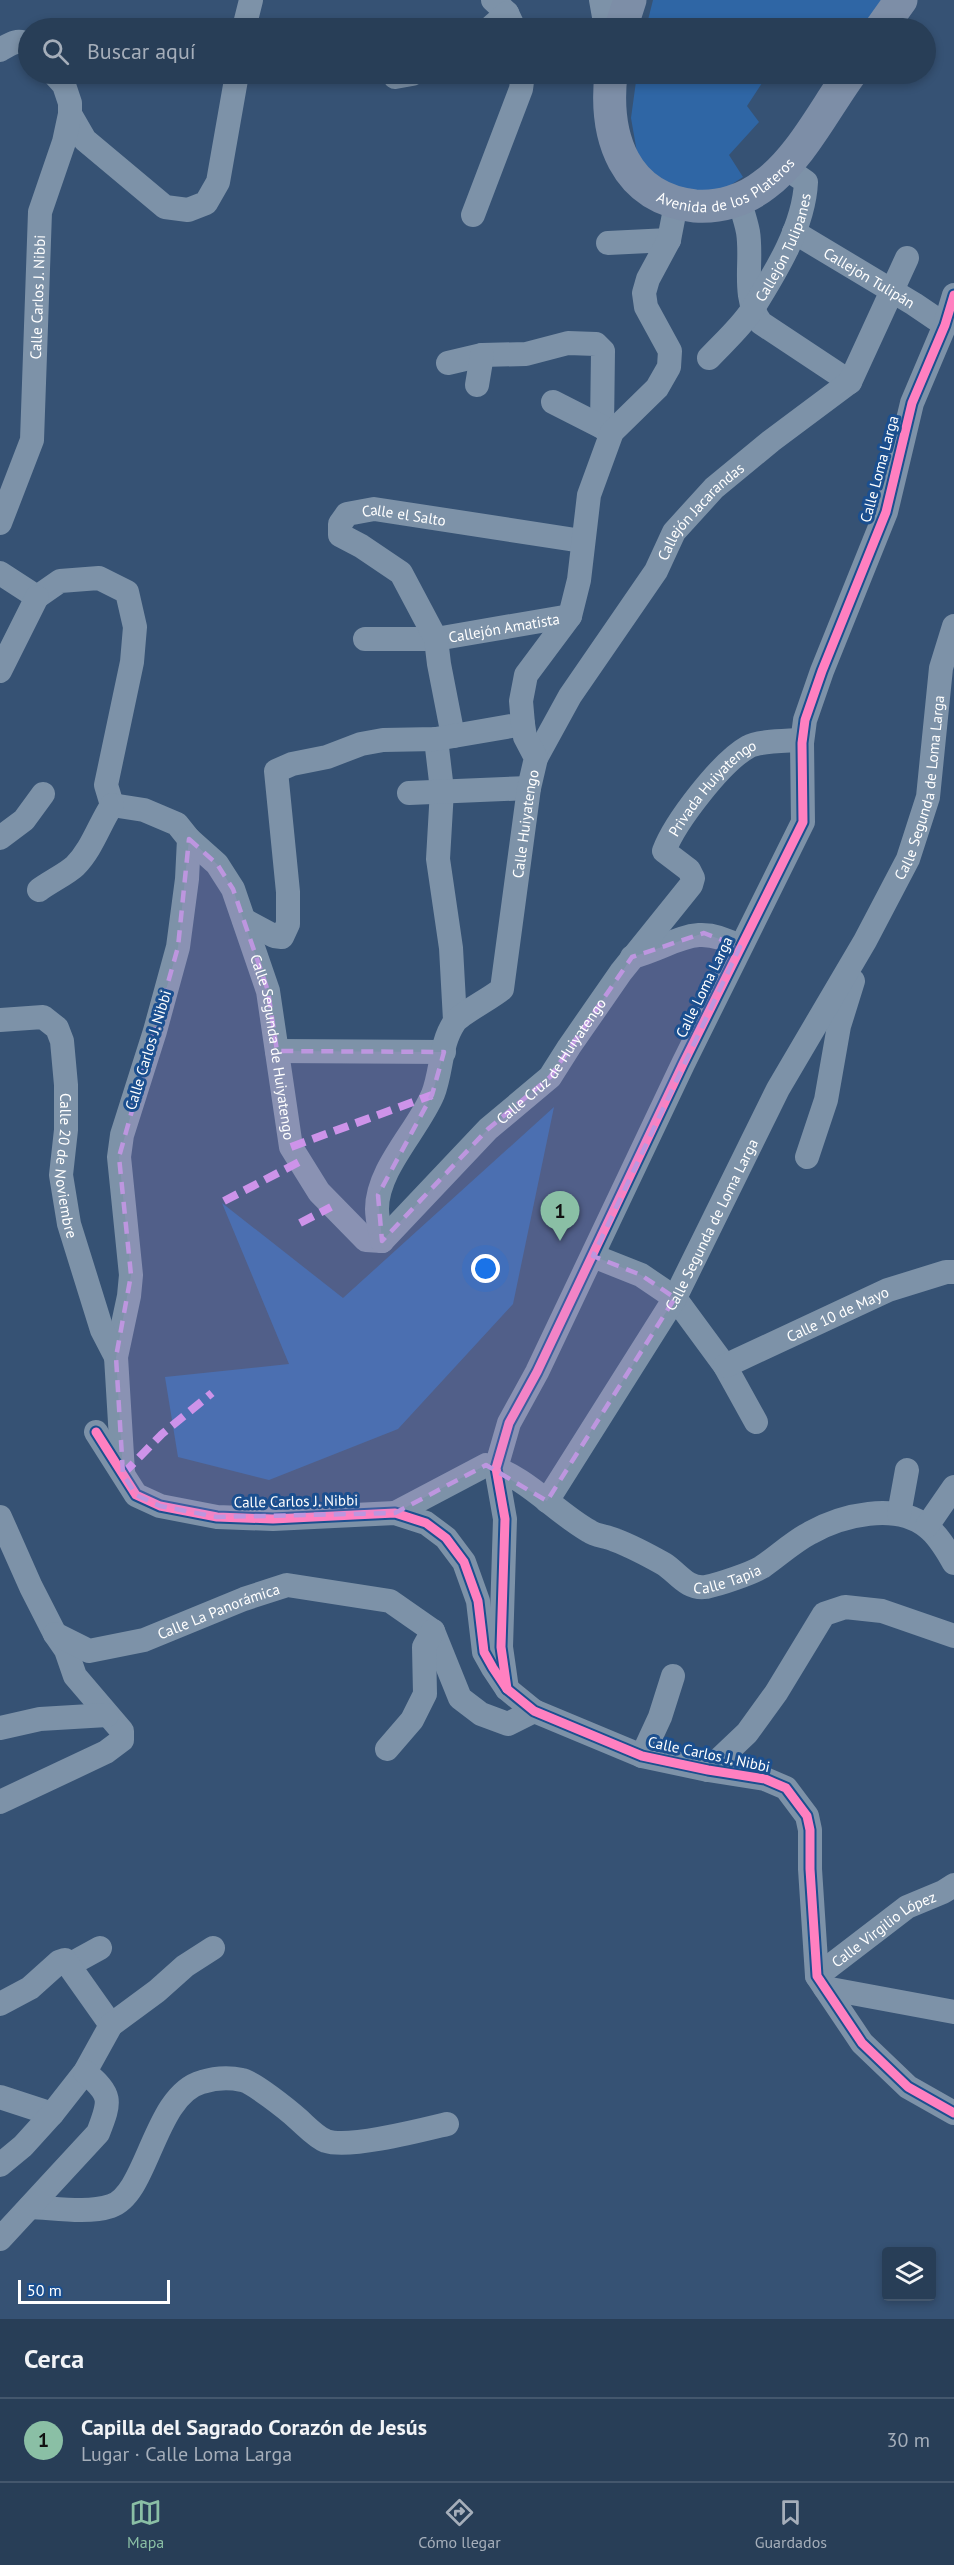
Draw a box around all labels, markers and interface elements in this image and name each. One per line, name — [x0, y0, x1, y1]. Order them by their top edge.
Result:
search box — [18, 18, 936, 84]
icon: search — [39, 35, 72, 68]
text: Buscar aquí — [87, 37, 196, 65]
street label: Avenida de los Plateros — [654, 153, 798, 216]
street label: Callejón Tulipanes — [750, 192, 814, 305]
street label: Calle Carlos J. Nibbi — [25, 234, 49, 360]
street label: Callejón Tulipán — [820, 243, 919, 312]
street label: Calle Loma Larga — [856, 413, 902, 525]
street label: Callejón Jacarandas — [653, 458, 748, 563]
street label: Calle el Salto — [360, 499, 447, 529]
street label: Callejón Amatista — [447, 608, 561, 646]
street label: Calle Segunda de Loma Larga — [889, 694, 948, 883]
street label: Privada Huiyatengo — [664, 735, 759, 840]
street label: Calle Huiyatengo — [507, 767, 543, 879]
street label: Calle Loma Larga — [671, 933, 737, 1041]
street label: Calle Segunda de Huiyatengo — [247, 952, 299, 1141]
street label: Calle Carlos J. Nibbi — [121, 988, 175, 1112]
street label: Calle Cruz de Huiyatengo — [492, 994, 610, 1128]
street label: Calle 20 de Noviembre — [51, 1093, 82, 1240]
street label: Calle Segunda de Loma Larga — [660, 1135, 762, 1314]
pin: 1 — [540, 1192, 580, 1241]
your location — [471, 1254, 500, 1283]
street label: Calle 10 de Mayo — [783, 1282, 891, 1346]
street label: Calle Carlos J. Nibbi — [234, 1490, 358, 1512]
street label: Calle Tapia — [692, 1560, 764, 1597]
street label: Calle La Panorámica — [154, 1579, 282, 1643]
street label: Calle Carlos J. Nibbi — [646, 1732, 772, 1776]
street label: Calle Virgilio López — [827, 1887, 939, 1971]
map controls — [882, 2247, 936, 2301]
button: layers — [882, 2247, 936, 2301]
scale bar — [18, 2277, 170, 2304]
text: 50 m — [27, 2280, 62, 2300]
text: Cerca — [24, 2342, 84, 2375]
text: Capilla del Sagrado Corazón de Jesús — [81, 2413, 427, 2441]
text: 1 — [38, 2427, 49, 2453]
text: 30 m — [887, 2427, 930, 2453]
text: Lugar · Calle Loma Larga — [81, 2441, 292, 2467]
tab: Mapa — [127, 2496, 164, 2552]
tab: Cómo llegar — [418, 2496, 501, 2552]
tab: Guardados — [755, 2496, 827, 2552]

